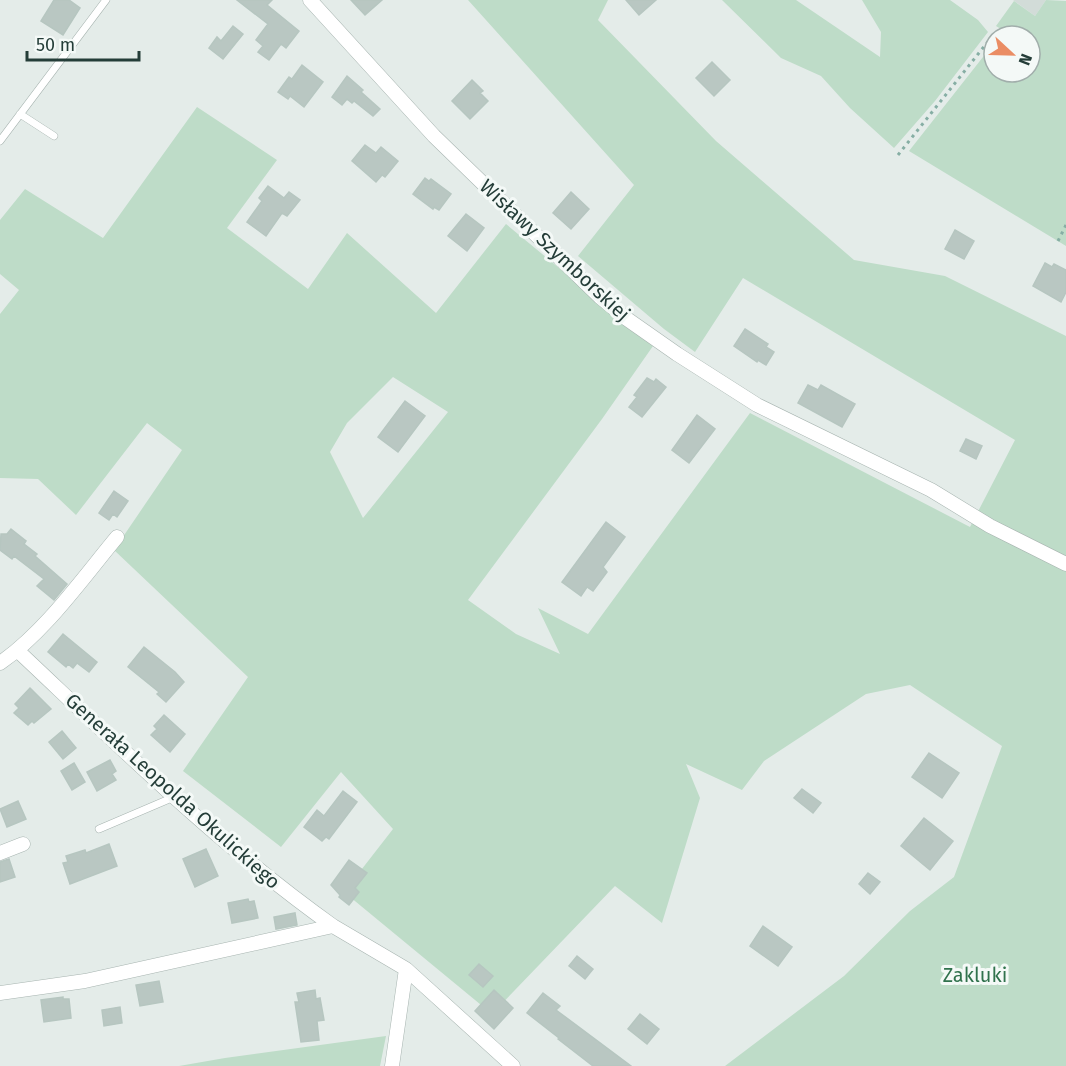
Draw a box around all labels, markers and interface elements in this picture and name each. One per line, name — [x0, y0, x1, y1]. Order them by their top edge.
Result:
scale bar — [27, 24, 140, 62]
north arrow — [982, 24, 1042, 84]
text: 50 m — [36, 34, 75, 56]
text: N — [1015, 51, 1036, 68]
street label: Wisławy Szymborskiej — [475, 174, 635, 326]
street label: Generała Leopolda Okulickiego — [61, 688, 285, 894]
park label: Zakluki — [943, 963, 1007, 987]

